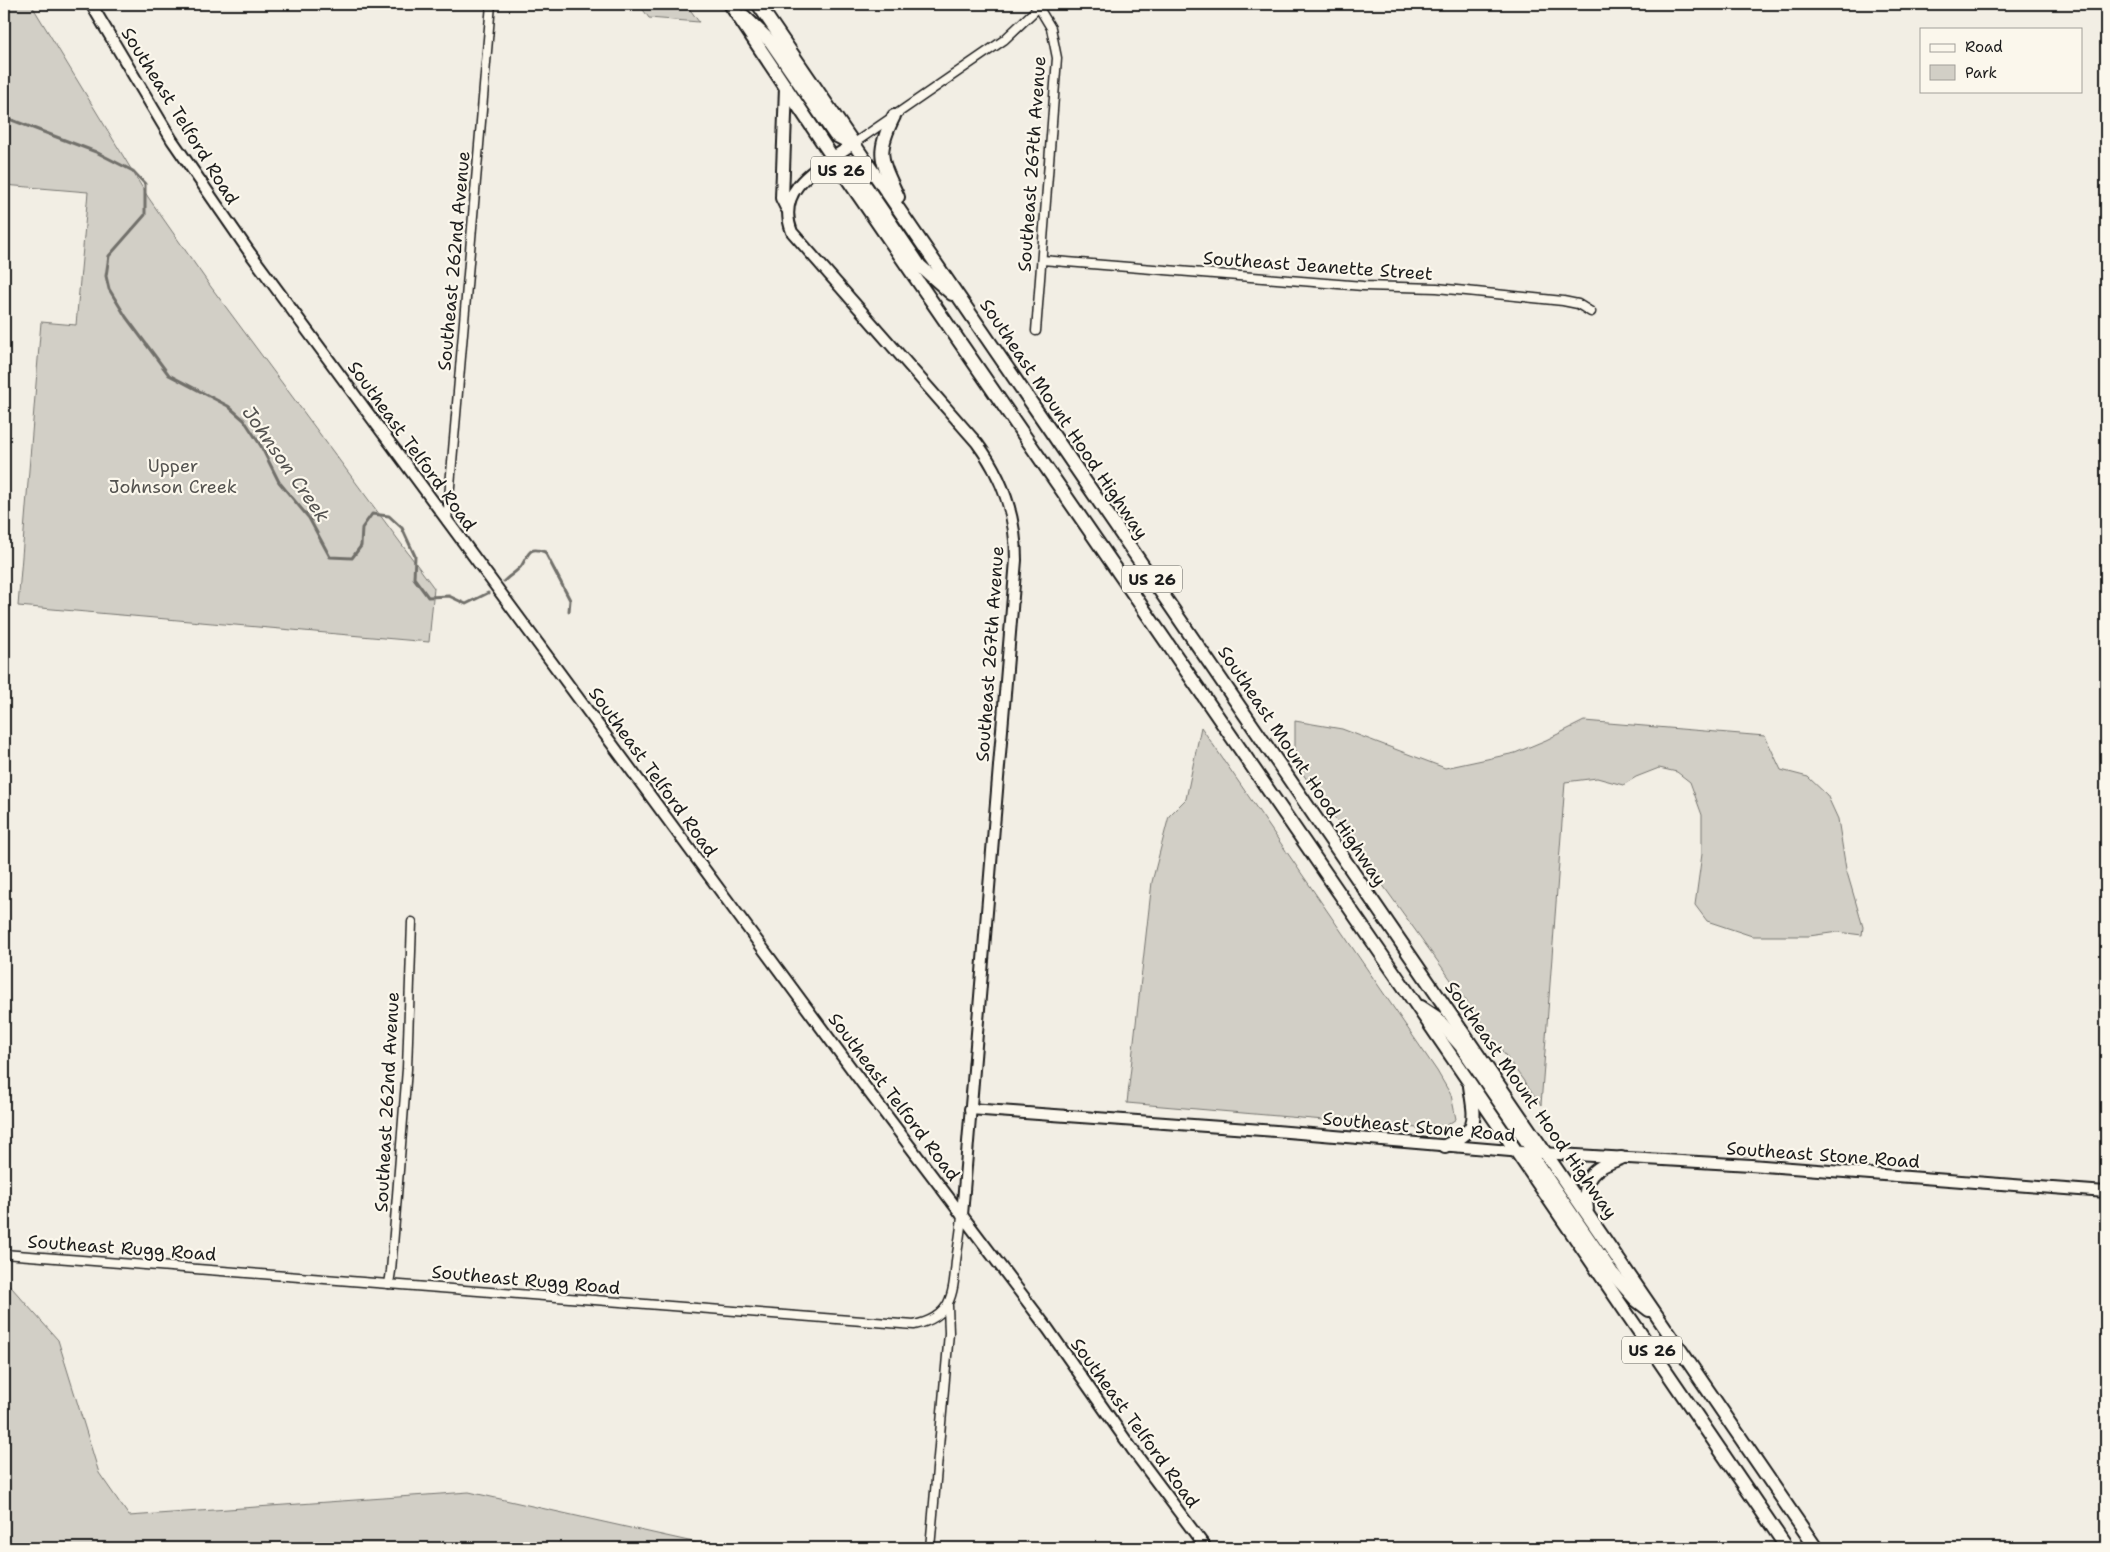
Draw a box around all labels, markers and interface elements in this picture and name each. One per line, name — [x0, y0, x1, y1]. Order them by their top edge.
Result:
street label: Southeast Telford Road — [116, 23, 244, 209]
legend — [1920, 28, 2082, 92]
text: Road — [1965, 37, 2003, 57]
street label: Southeast 267th Avenue — [1012, 55, 1052, 273]
text: Park — [1965, 63, 1997, 83]
street label: Southeast 262nd Avenue — [432, 150, 476, 372]
road number: US 26 — [811, 156, 871, 184]
street label: Southeast Jeanette Street — [1202, 246, 1434, 286]
street label: Southeast Mount Hood Highway — [974, 294, 1154, 544]
street label: Southeast Telford Road — [342, 356, 482, 536]
water label: Johnson Creek — [237, 401, 335, 527]
park label: Upper Johnson Creek — [109, 454, 237, 499]
street label: Southeast 267th Avenue — [970, 545, 1010, 763]
road number: US 26 — [1122, 566, 1182, 592]
street label: Southeast Mount Hood Highway — [1212, 641, 1392, 891]
street label: Southeast Telford Road — [583, 682, 723, 862]
street label: Southeast Mount Hood Highway — [1439, 976, 1623, 1224]
street label: Southeast 262nd Avenue — [369, 991, 405, 1213]
street label: Southeast Telford Road — [823, 1008, 965, 1186]
street label: Southeast Stone Road — [1321, 1107, 1517, 1147]
street label: Southeast Stone Road — [1725, 1136, 1921, 1174]
street label: Southeast Rugg Road — [27, 1229, 217, 1267]
street label: Southeast Rugg Road — [431, 1260, 621, 1300]
street label: Southeast Telford Road — [1065, 1333, 1205, 1513]
road number: US 26 — [1622, 1336, 1682, 1364]

